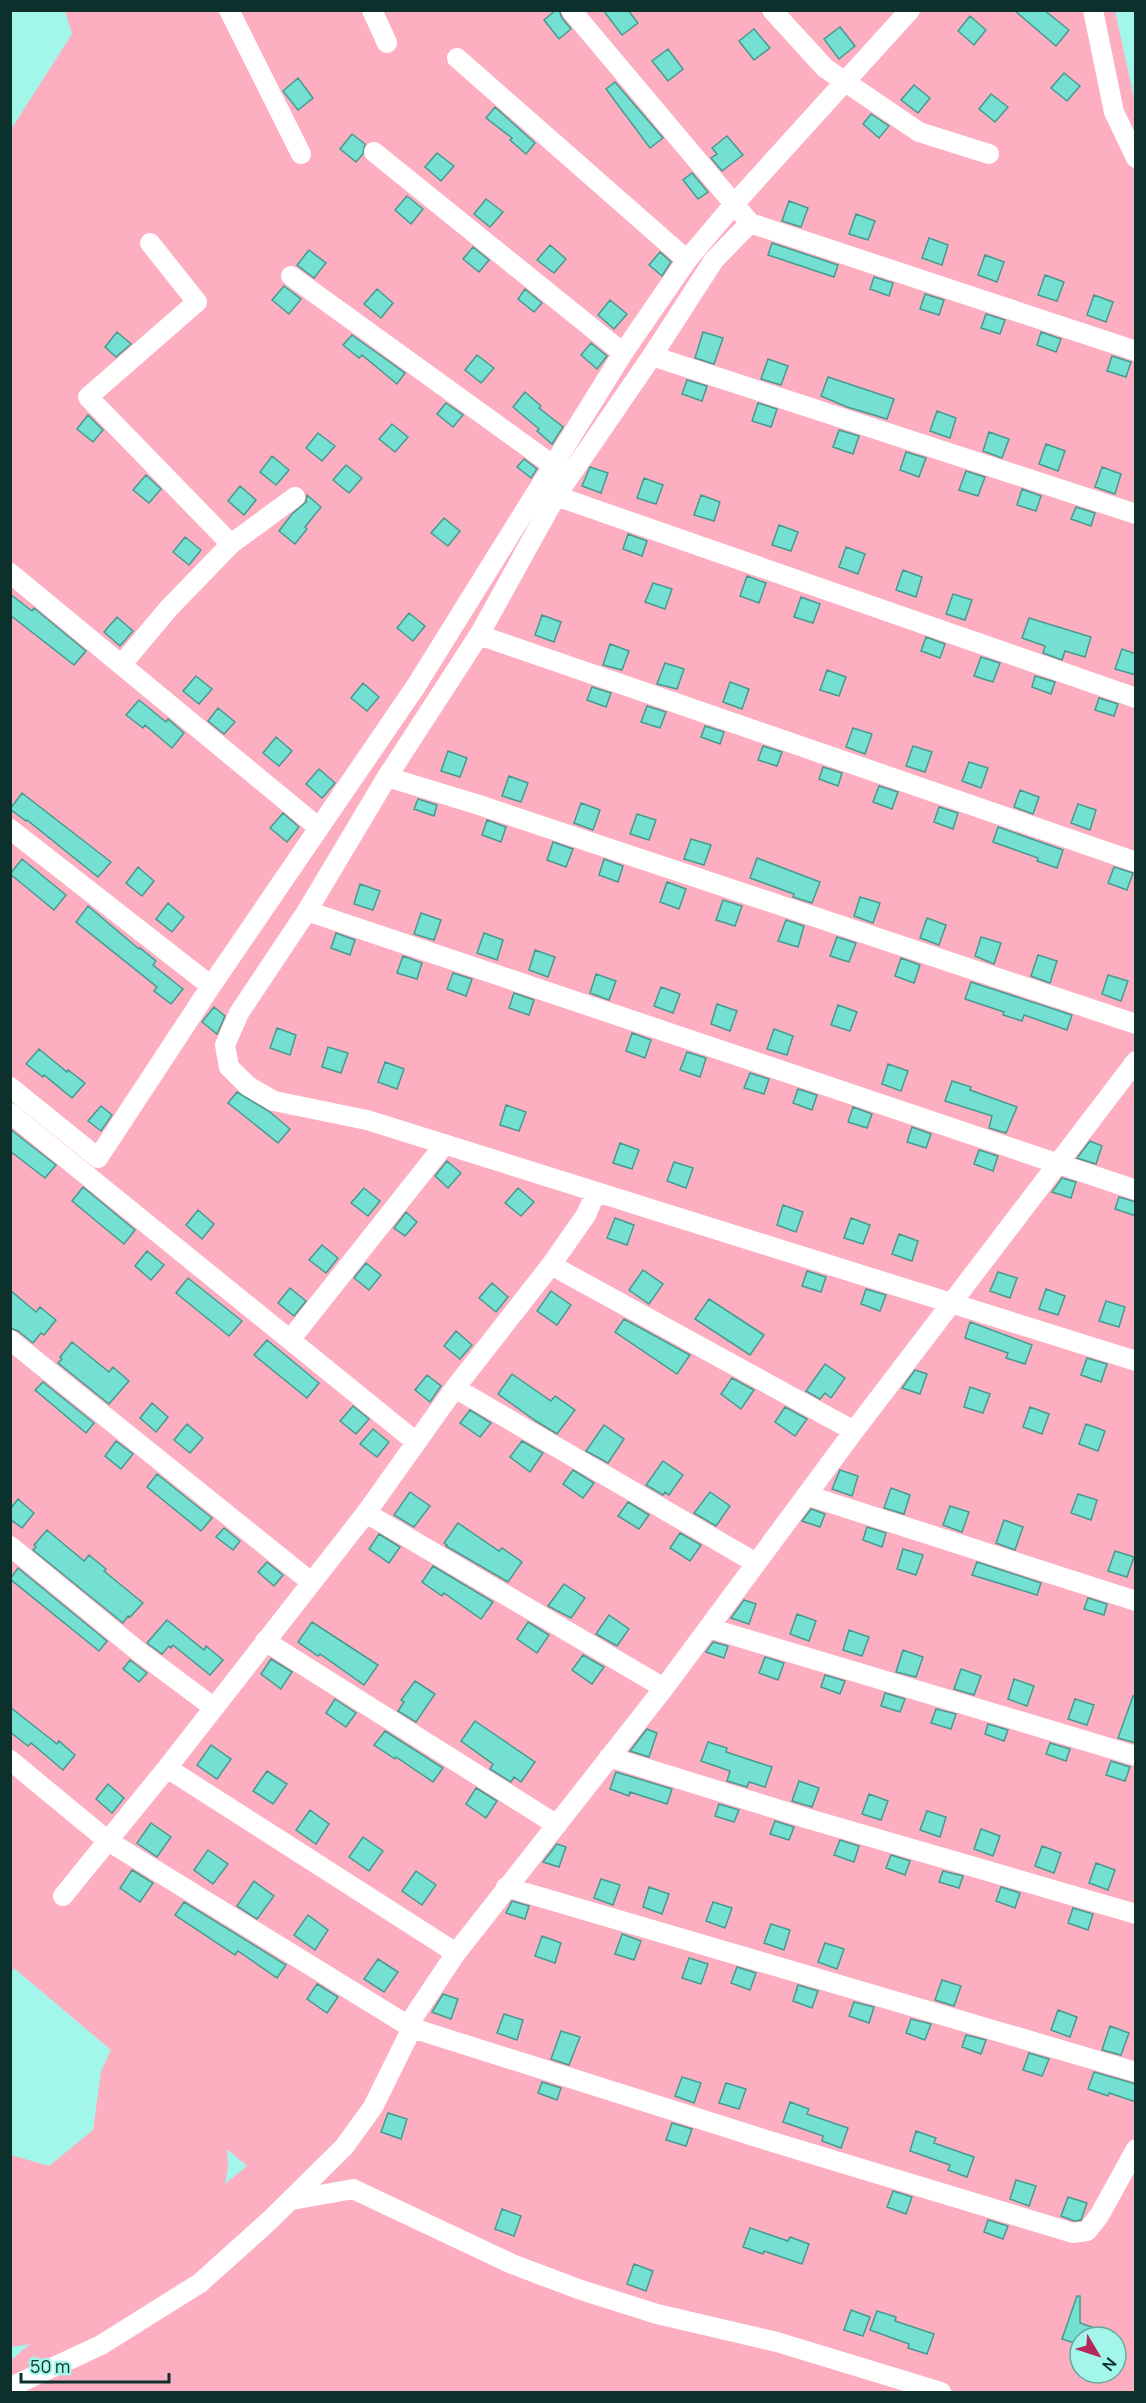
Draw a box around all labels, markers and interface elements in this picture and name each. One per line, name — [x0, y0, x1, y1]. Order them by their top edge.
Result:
north arrow — [1068, 2325, 1128, 2385]
scale bar — [21, 2346, 170, 2384]
text: N — [1097, 2353, 1122, 2376]
text: 50 m — [30, 2354, 70, 2378]

